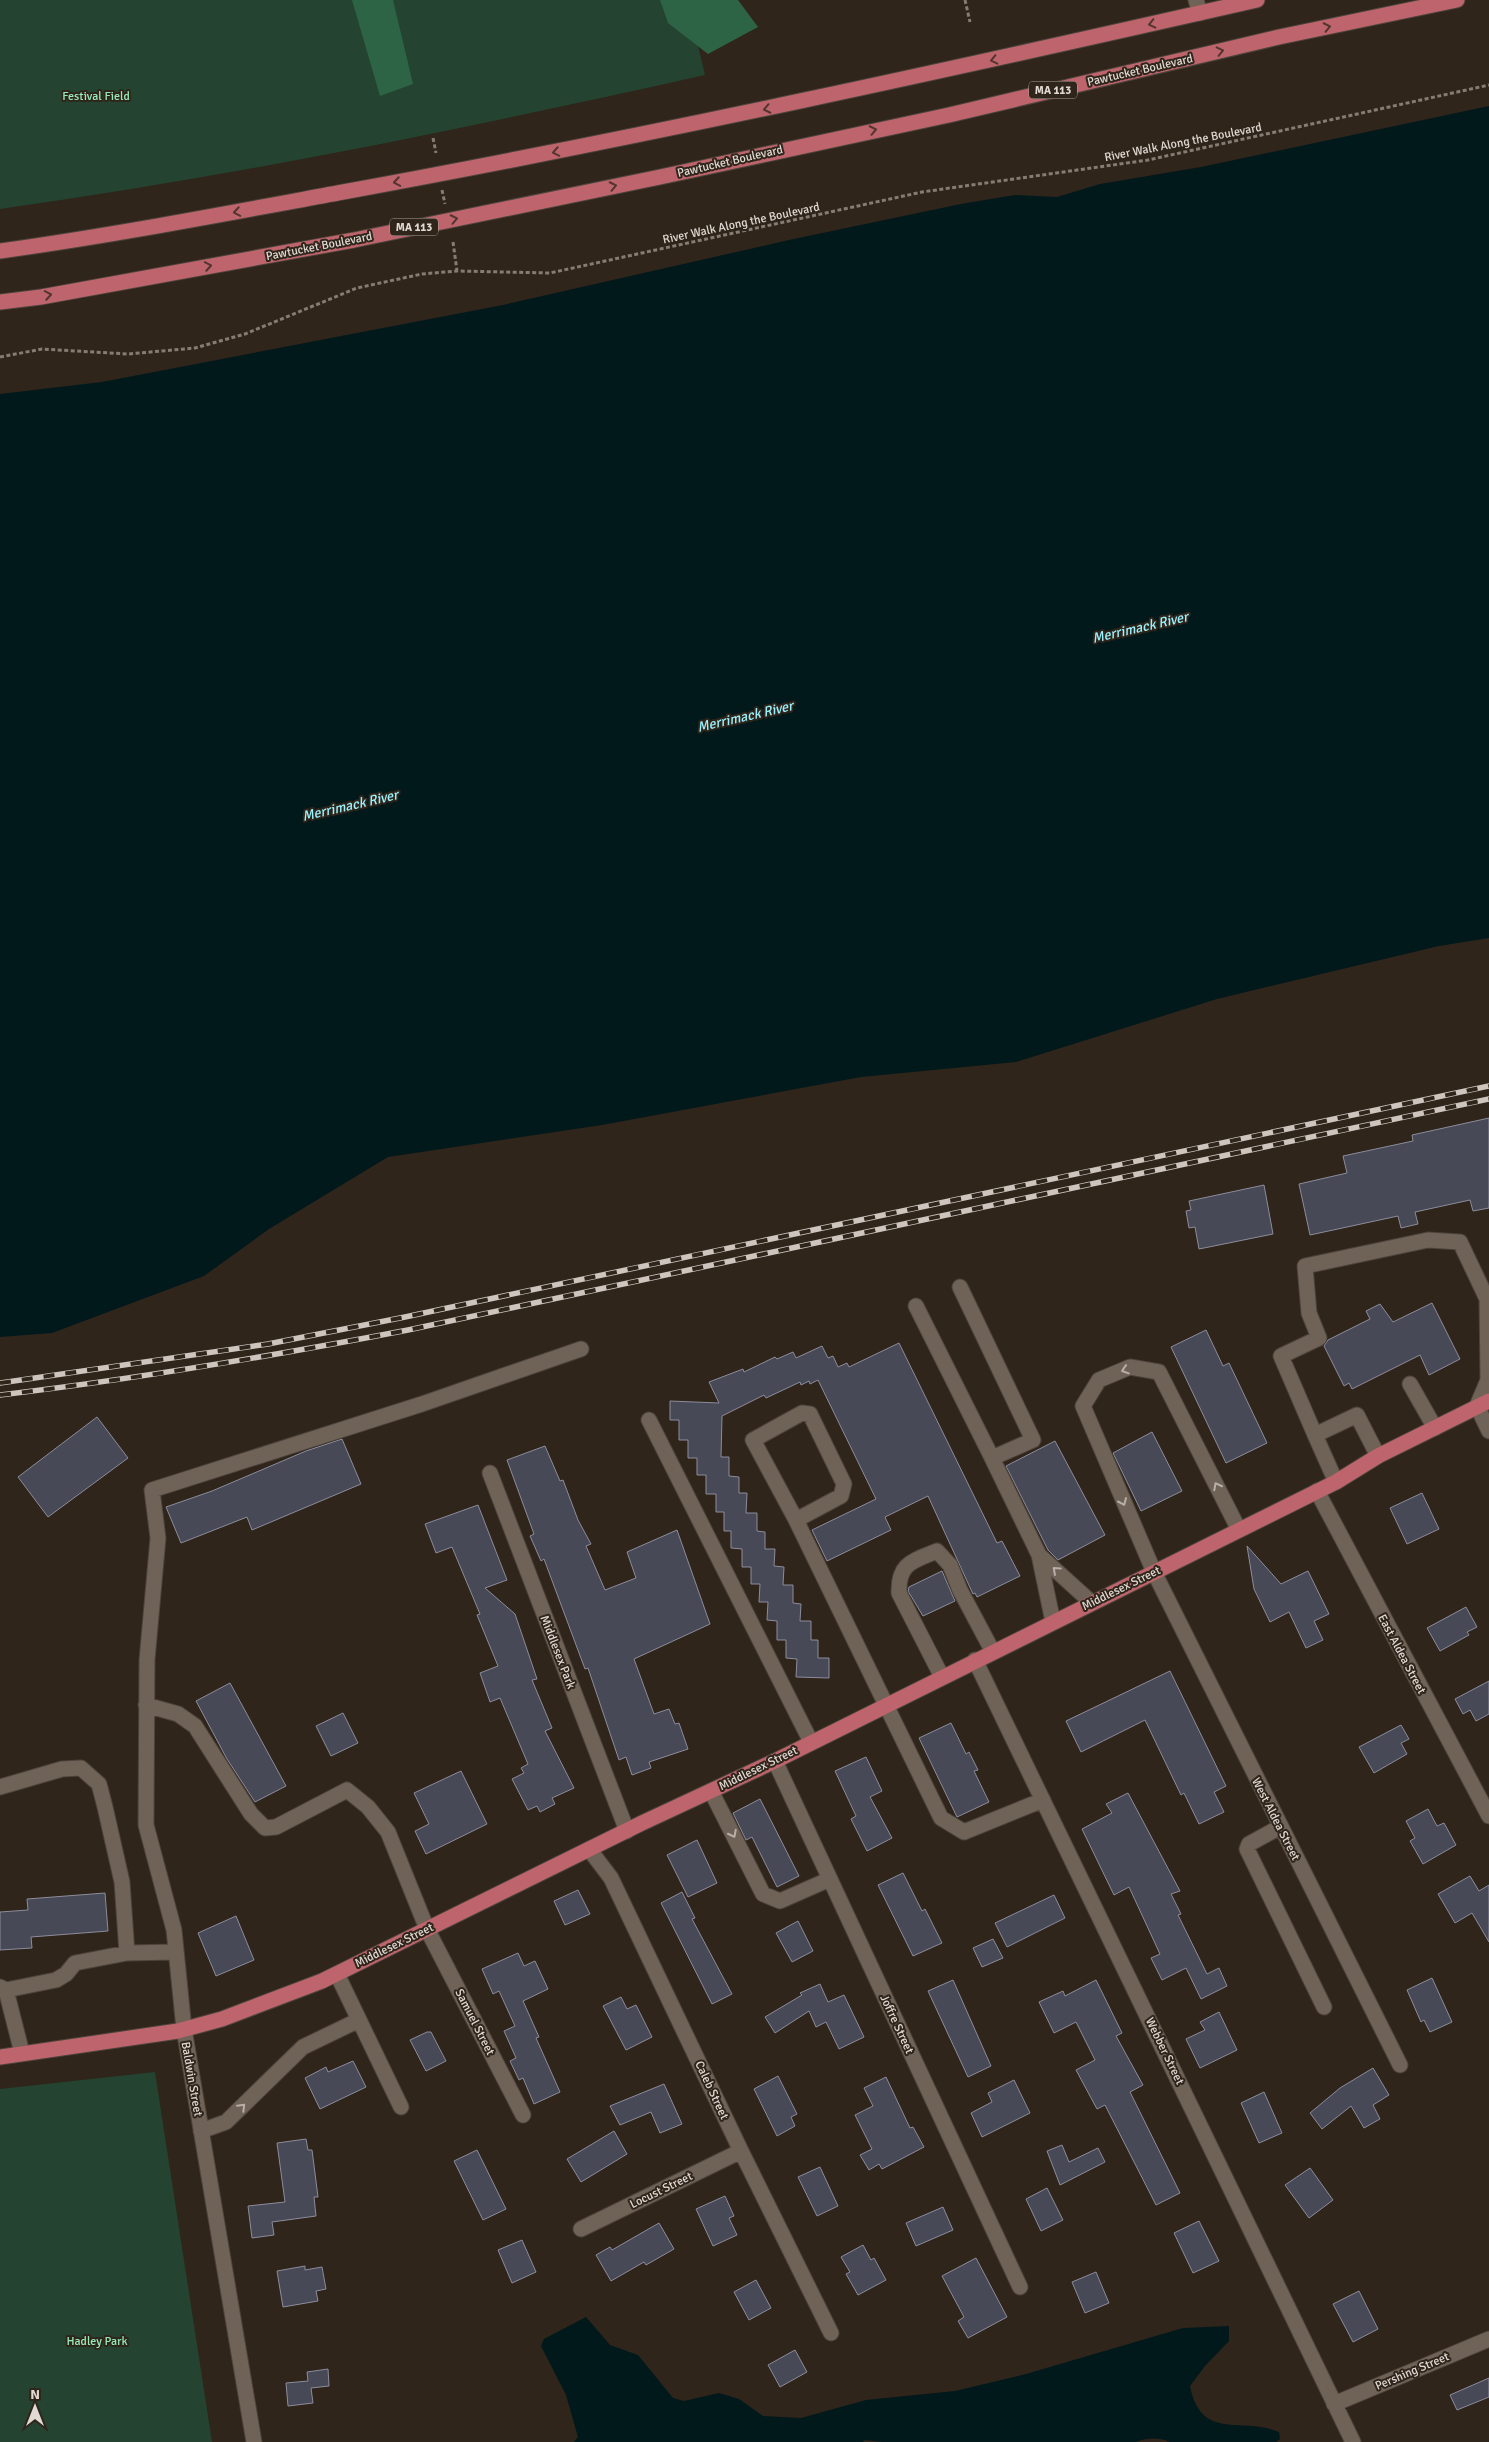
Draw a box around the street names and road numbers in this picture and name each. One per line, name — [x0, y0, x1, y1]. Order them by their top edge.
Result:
street label: Pawtucket Boulevard — [1086, 51, 1194, 90]
road number: MA 113 — [1029, 82, 1077, 98]
street label: River Walk Along the Boulevard — [1103, 120, 1263, 165]
street label: Pawtucket Boulevard — [676, 142, 784, 181]
street label: River Walk Along the Boulevard — [661, 200, 821, 247]
road number: MA 113 — [390, 218, 438, 236]
street label: Pawtucket Boulevard — [265, 229, 373, 264]
street label: Middlesex Street — [1079, 1563, 1163, 1614]
street label: East Aldea Street — [1374, 1612, 1429, 1697]
street label: Middlesex Park — [537, 1613, 578, 1691]
street label: Middlesex Street — [716, 1743, 800, 1794]
street label: West Aldea Street — [1248, 1775, 1303, 1863]
street label: Middlesex Street — [352, 1920, 436, 1971]
street label: Samuel Street — [451, 1987, 498, 2058]
street label: Joffre Street — [876, 1992, 917, 2056]
street label: Webber Street — [1142, 2015, 1187, 2087]
street label: Baldwin Street — [178, 2041, 205, 2118]
street label: Caleb Street — [691, 2059, 732, 2122]
street label: Locust Street — [627, 2169, 695, 2212]
street label: Pershing Street — [1373, 2349, 1451, 2394]

